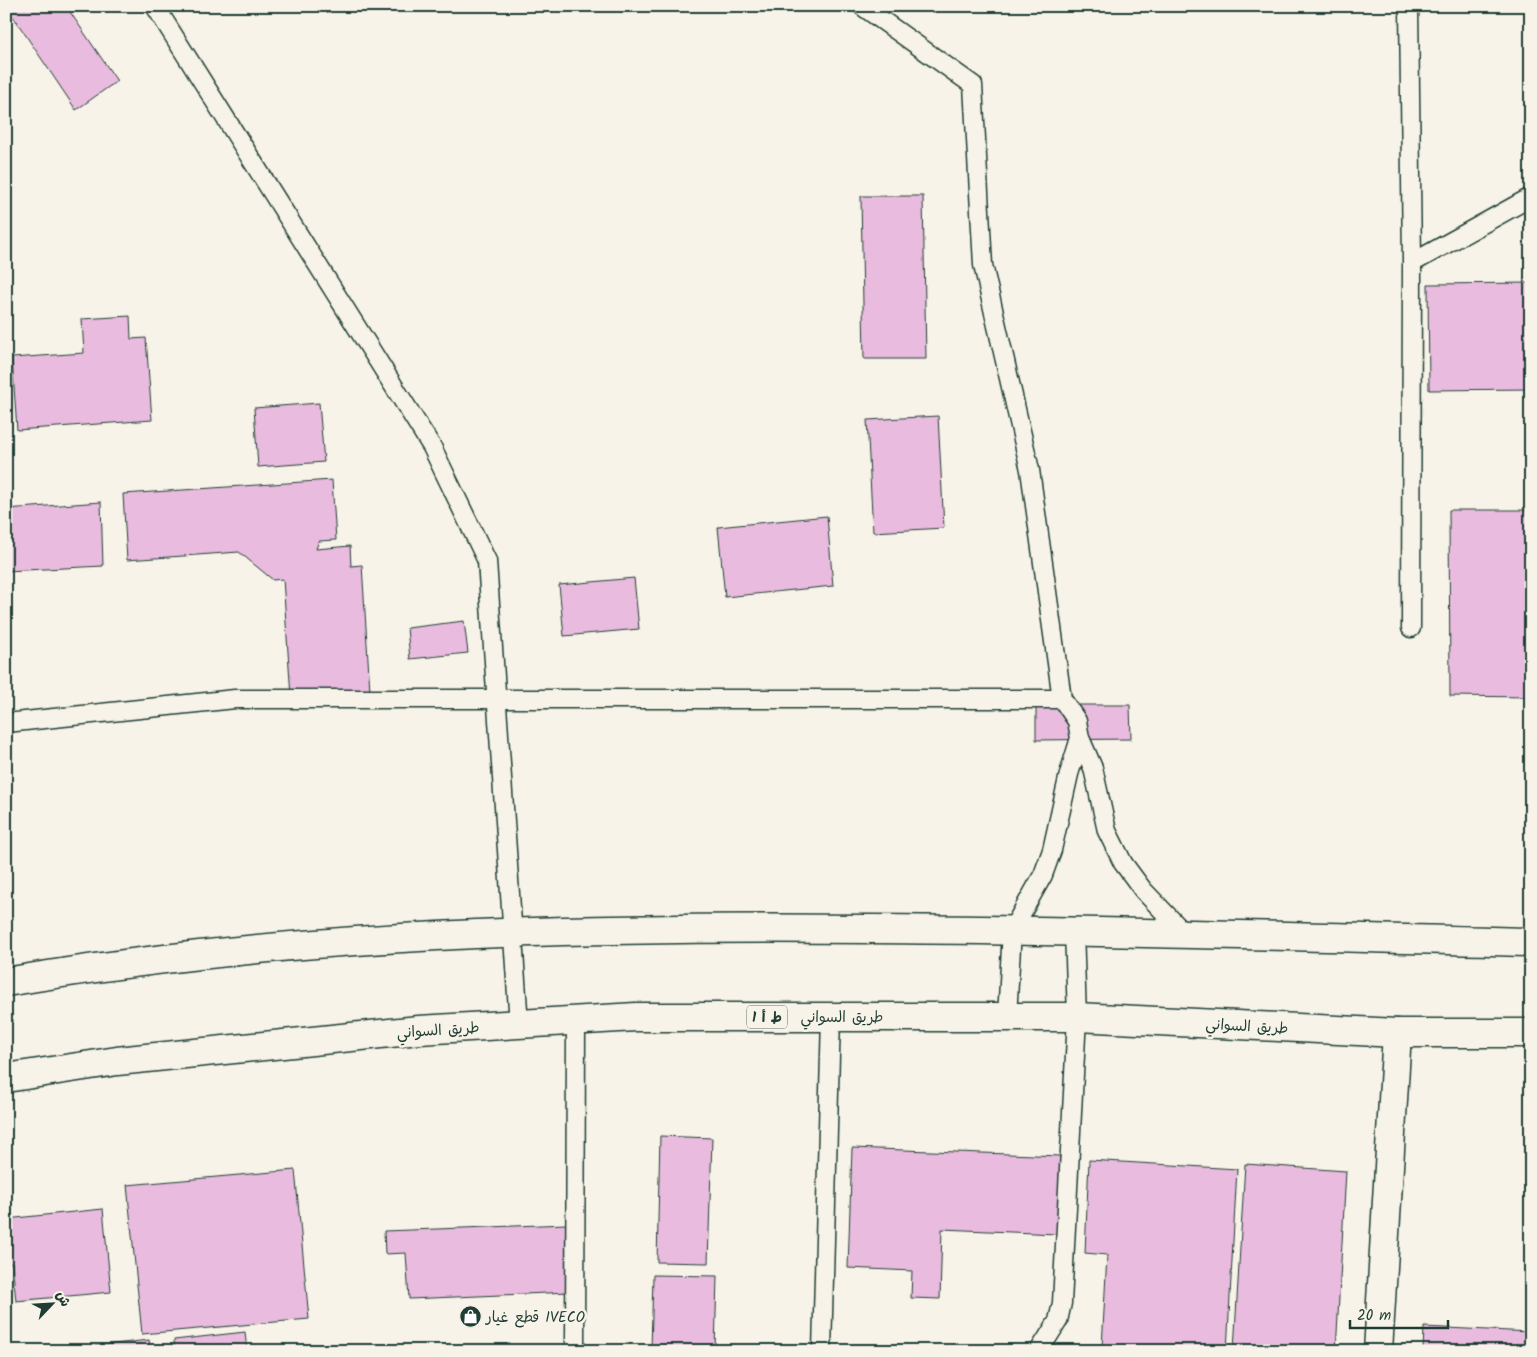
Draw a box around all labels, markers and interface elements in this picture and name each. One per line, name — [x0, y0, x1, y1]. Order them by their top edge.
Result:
road number: ط أ 1 — [747, 1006, 787, 1028]
street label: طريق السواني — [801, 1006, 883, 1030]
street label: طريق السواني — [1205, 1013, 1289, 1041]
street label: طريق السواني — [396, 1016, 480, 1046]
north arrow — [28, 1280, 78, 1330]
text: ش — [50, 1287, 76, 1311]
scale bar — [1350, 1297, 1447, 1329]
text: 20 m — [1357, 1304, 1391, 1328]
shop icon: قطع غيار IVECO — [458, 1305, 482, 1329]
place label: قطع غيار IVECO — [485, 1306, 585, 1330]

